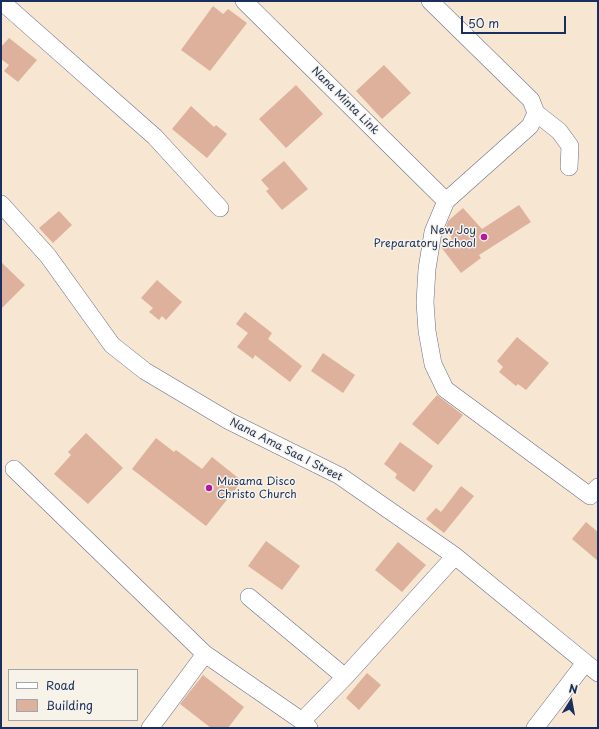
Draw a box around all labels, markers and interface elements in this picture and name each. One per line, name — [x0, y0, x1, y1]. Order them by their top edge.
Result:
scale bar — [463, 8, 568, 34]
text: 50 m — [468, 14, 499, 32]
street label: Nana Minta Link — [309, 65, 381, 137]
place label: New Joy Preparatory School — [374, 224, 476, 250]
marker: New Joy Preparatory School — [479, 232, 489, 242]
street label: Nana Ama Saa I Street — [227, 416, 345, 484]
place label: Musama Disco Christo Church — [217, 475, 297, 501]
marker: Musama Disco Christo Church — [204, 483, 214, 493]
legend — [8, 669, 138, 721]
text: Road — [46, 676, 75, 694]
text: N — [567, 680, 579, 698]
north arrow — [551, 681, 591, 721]
text: Building — [46, 696, 93, 714]

